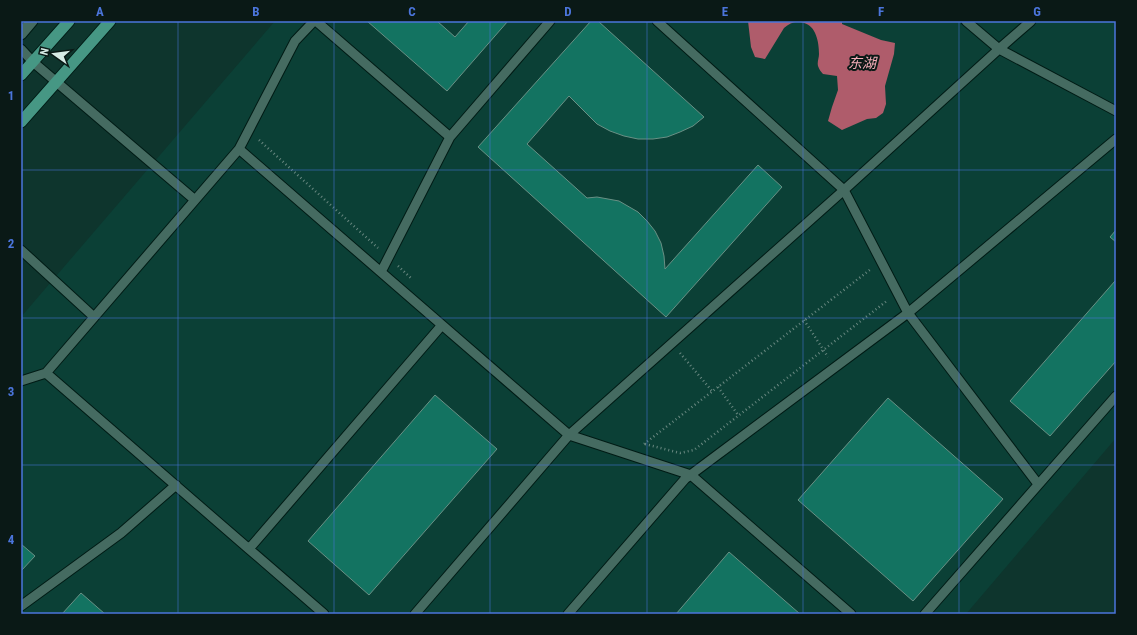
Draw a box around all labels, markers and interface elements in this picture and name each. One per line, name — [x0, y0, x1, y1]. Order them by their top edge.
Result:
text: A — [96, 4, 104, 19]
text: B — [252, 4, 260, 19]
text: C — [408, 4, 416, 19]
text: D — [564, 4, 572, 19]
text: E — [722, 4, 729, 19]
text: F — [878, 4, 884, 19]
text: G — [1033, 4, 1041, 19]
north arrow — [34, 34, 74, 74]
text: N — [38, 47, 52, 57]
water label: 东湖 — [848, 55, 878, 71]
text: 1 — [8, 88, 14, 103]
text: 2 — [8, 236, 15, 251]
text: 3 — [8, 384, 14, 399]
text: 4 — [8, 532, 15, 547]

